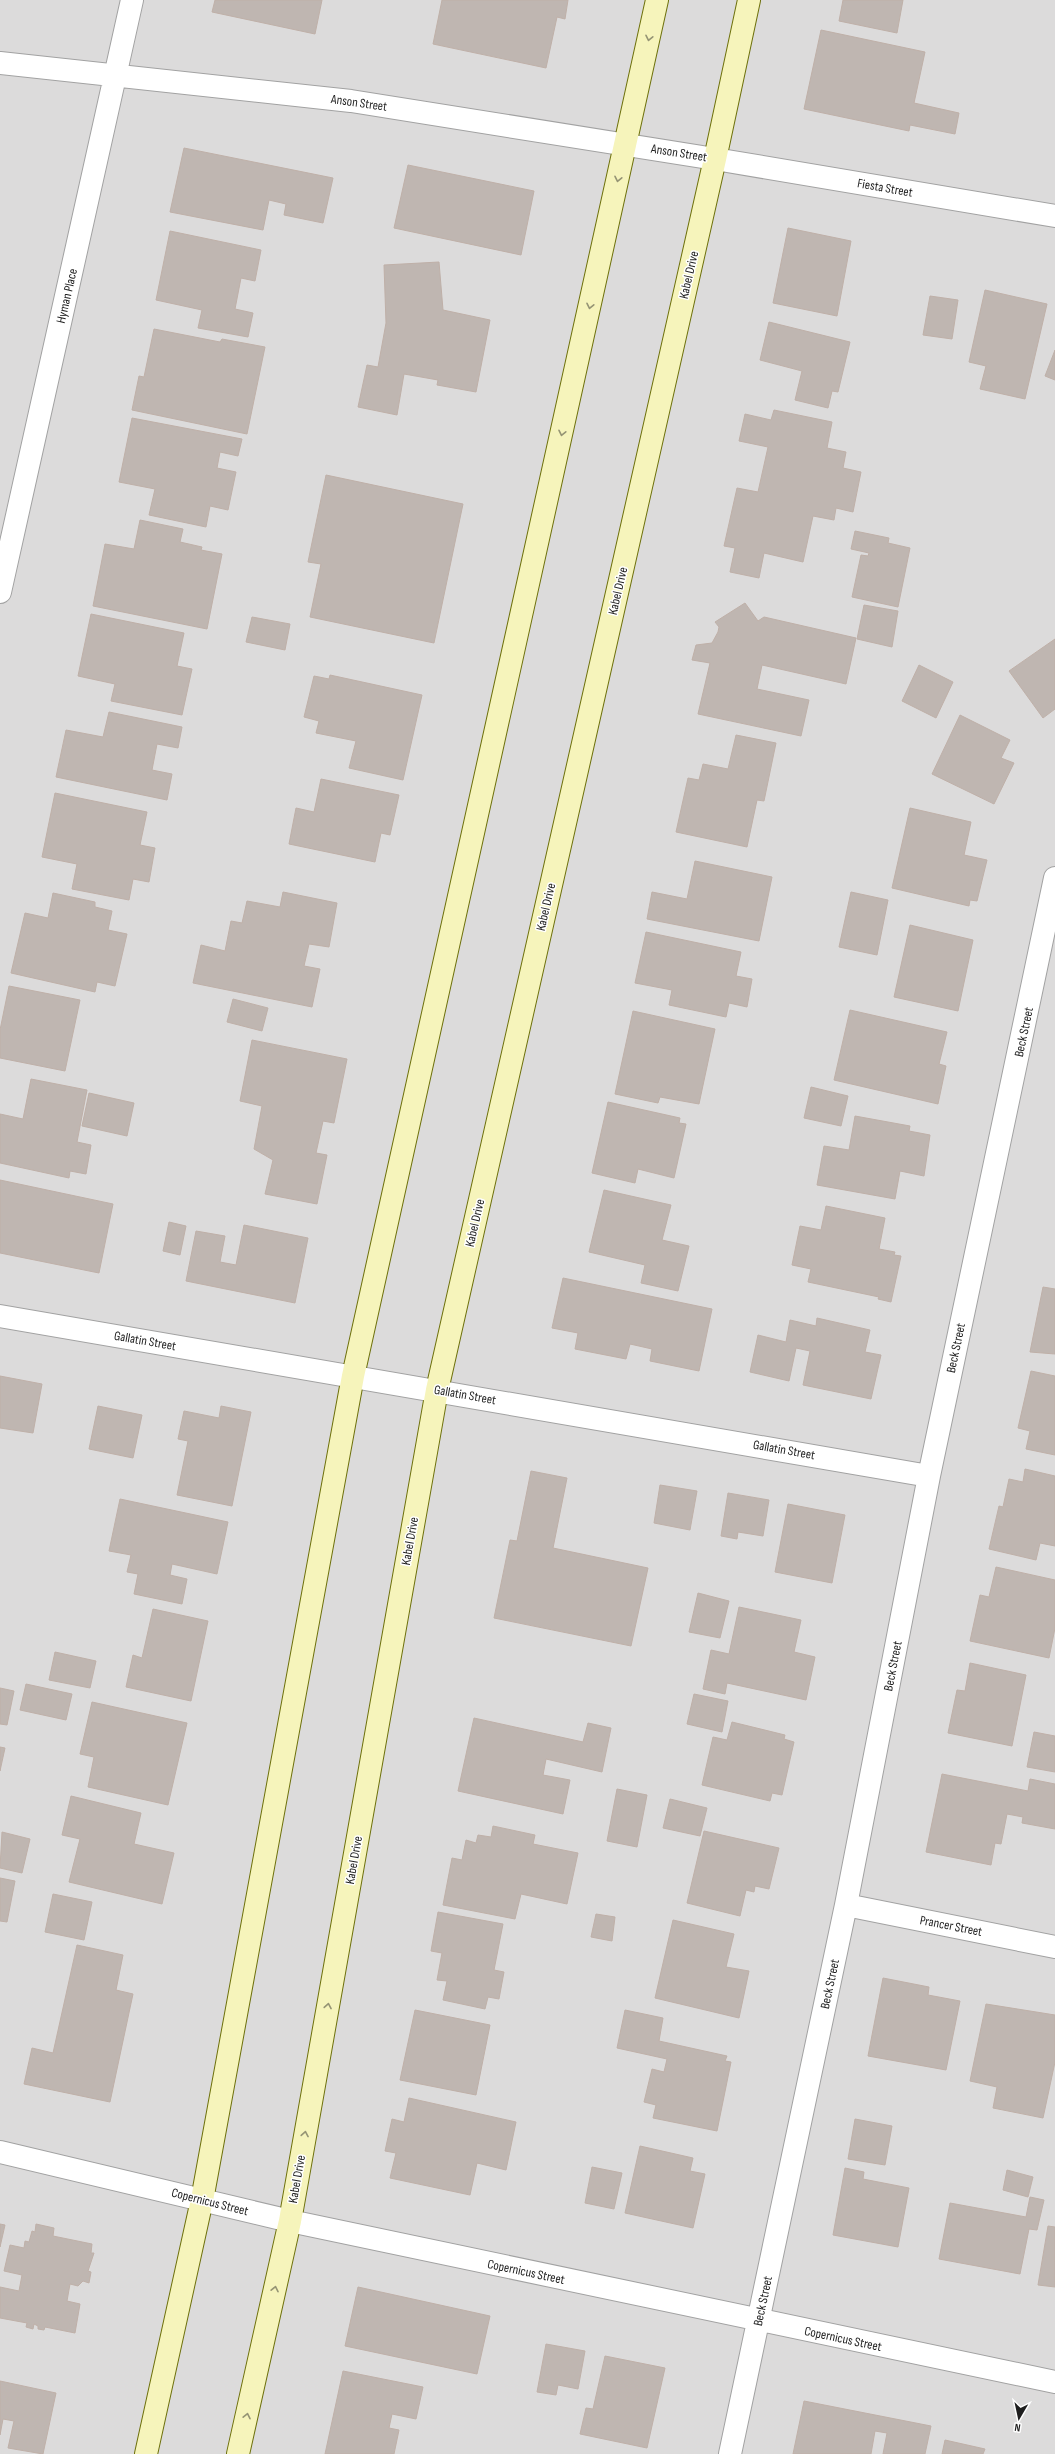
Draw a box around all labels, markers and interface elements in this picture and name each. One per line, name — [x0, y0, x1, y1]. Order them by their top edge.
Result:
one-way arrow — [645, 35, 653, 41]
street label: Anson Street — [329, 91, 388, 115]
street label: Anson Street — [649, 141, 708, 165]
street label: Fiesta Street — [856, 175, 914, 201]
one-way arrow — [614, 176, 622, 182]
street label: Kabel Drive — [676, 250, 702, 300]
street label: Hyman Place — [53, 267, 81, 325]
one-way arrow — [586, 302, 594, 309]
one-way arrow — [558, 429, 566, 436]
street label: Kabel Drive — [605, 566, 631, 616]
street label: Kabel Drive — [533, 882, 559, 932]
street label: Beck Street — [1011, 1006, 1037, 1058]
street label: Kabel Drive — [462, 1198, 488, 1248]
street label: Beck Street — [943, 1322, 969, 1374]
street label: Gallatin Street — [113, 1328, 177, 1354]
street label: Gallatin Street — [433, 1382, 497, 1408]
street label: Gallatin Street — [752, 1437, 816, 1463]
street label: Kabel Drive — [398, 1516, 422, 1566]
street label: Beck Street — [880, 1640, 906, 1692]
street label: Kabel Drive — [342, 1835, 366, 1885]
street label: Prancer Street — [918, 1912, 984, 1940]
street label: Beck Street — [817, 1958, 843, 2010]
one-way arrow — [323, 2003, 332, 2009]
one-way arrow — [300, 2131, 309, 2137]
street label: Kabel Drive — [285, 2154, 309, 2204]
street label: Copernicus Street — [170, 2185, 250, 2219]
street label: Copernicus Street — [486, 2256, 566, 2288]
street label: Beck Street — [750, 2275, 776, 2327]
one-way arrow — [270, 2286, 278, 2292]
street label: Copernicus Street — [803, 2323, 883, 2355]
north arrow — [999, 2398, 1039, 2438]
one-way arrow — [242, 2413, 250, 2419]
text: N — [1013, 2420, 1021, 2434]

